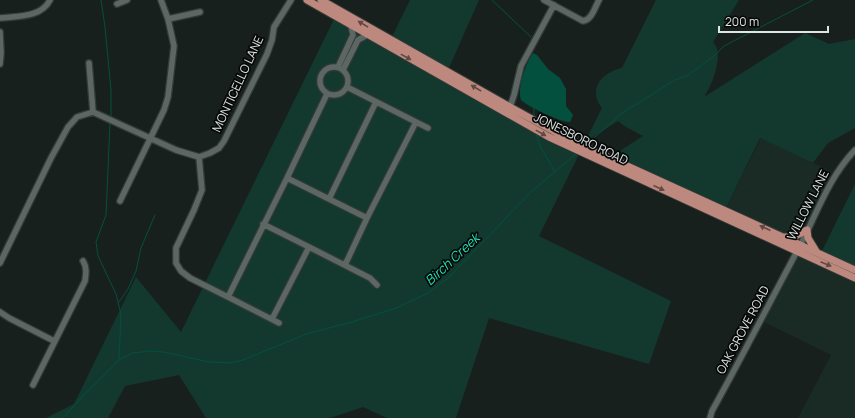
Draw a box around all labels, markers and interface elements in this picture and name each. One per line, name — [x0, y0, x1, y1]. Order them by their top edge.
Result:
scale bar — [719, 8, 828, 34]
text: 200 m — [725, 13, 759, 30]
one-way arrow — [357, 21, 369, 28]
street label: MONTICELLO LANE — [208, 33, 267, 135]
one-way arrow — [400, 53, 412, 60]
one-way arrow — [470, 85, 482, 92]
street label: JONESBORO ROAD — [531, 108, 631, 169]
one-way arrow — [535, 129, 547, 136]
street label: WILLOW LANE — [783, 167, 833, 243]
one-way arrow — [653, 185, 664, 191]
one-way arrow — [759, 225, 770, 231]
water label: Birch Creek — [421, 227, 485, 289]
one-way arrow — [820, 261, 831, 267]
street label: OAK GROVE ROAD — [712, 283, 773, 377]

